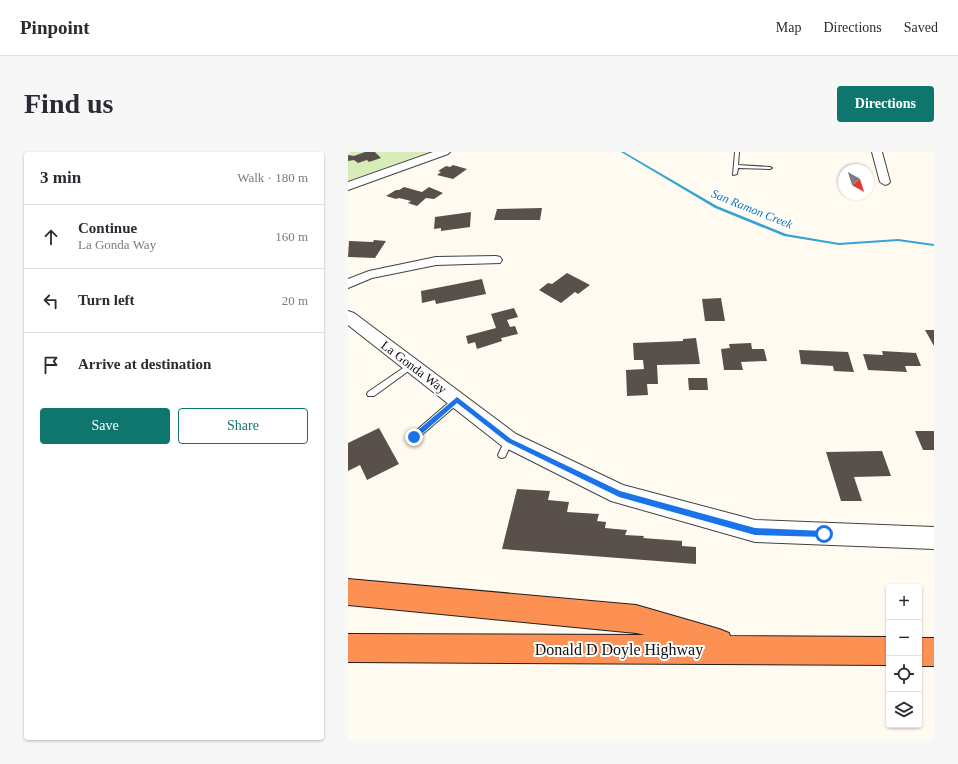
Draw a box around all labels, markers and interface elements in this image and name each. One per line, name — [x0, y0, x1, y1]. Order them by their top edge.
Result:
text: Pinpoint — [20, 17, 90, 38]
text: Map — [776, 20, 801, 35]
text: Directions — [823, 20, 882, 35]
text: Saved — [904, 20, 938, 35]
button: Directions — [837, 86, 934, 122]
text: Find us — [24, 88, 114, 119]
north arrow — [838, 164, 874, 200]
text: 3 min — [40, 168, 81, 187]
text: Walk · 180 m — [237, 170, 308, 185]
water label: San Ramon Creek — [709, 186, 795, 232]
text: Continue — [78, 220, 137, 236]
icon: ahead — [40, 226, 62, 248]
text: 160 m — [275, 229, 308, 244]
text: La Gonda Way — [78, 237, 156, 252]
icon: left — [40, 290, 62, 312]
text: Turn left — [78, 292, 135, 308]
text: 20 m — [282, 293, 308, 308]
street label: La Gonda Way — [378, 337, 450, 397]
icon: arrive — [40, 354, 62, 376]
text: Arrive at destination — [78, 356, 211, 372]
button: Save — [40, 408, 170, 444]
button: Share — [178, 408, 308, 444]
route end — [405, 428, 423, 446]
route start — [815, 525, 833, 543]
map controls — [886, 584, 922, 728]
button: + — [886, 584, 922, 620]
button: − — [886, 620, 922, 656]
street label: Donald D Doyle Highway — [535, 641, 703, 659]
button: locate — [886, 656, 922, 692]
button: layers — [886, 692, 922, 728]

